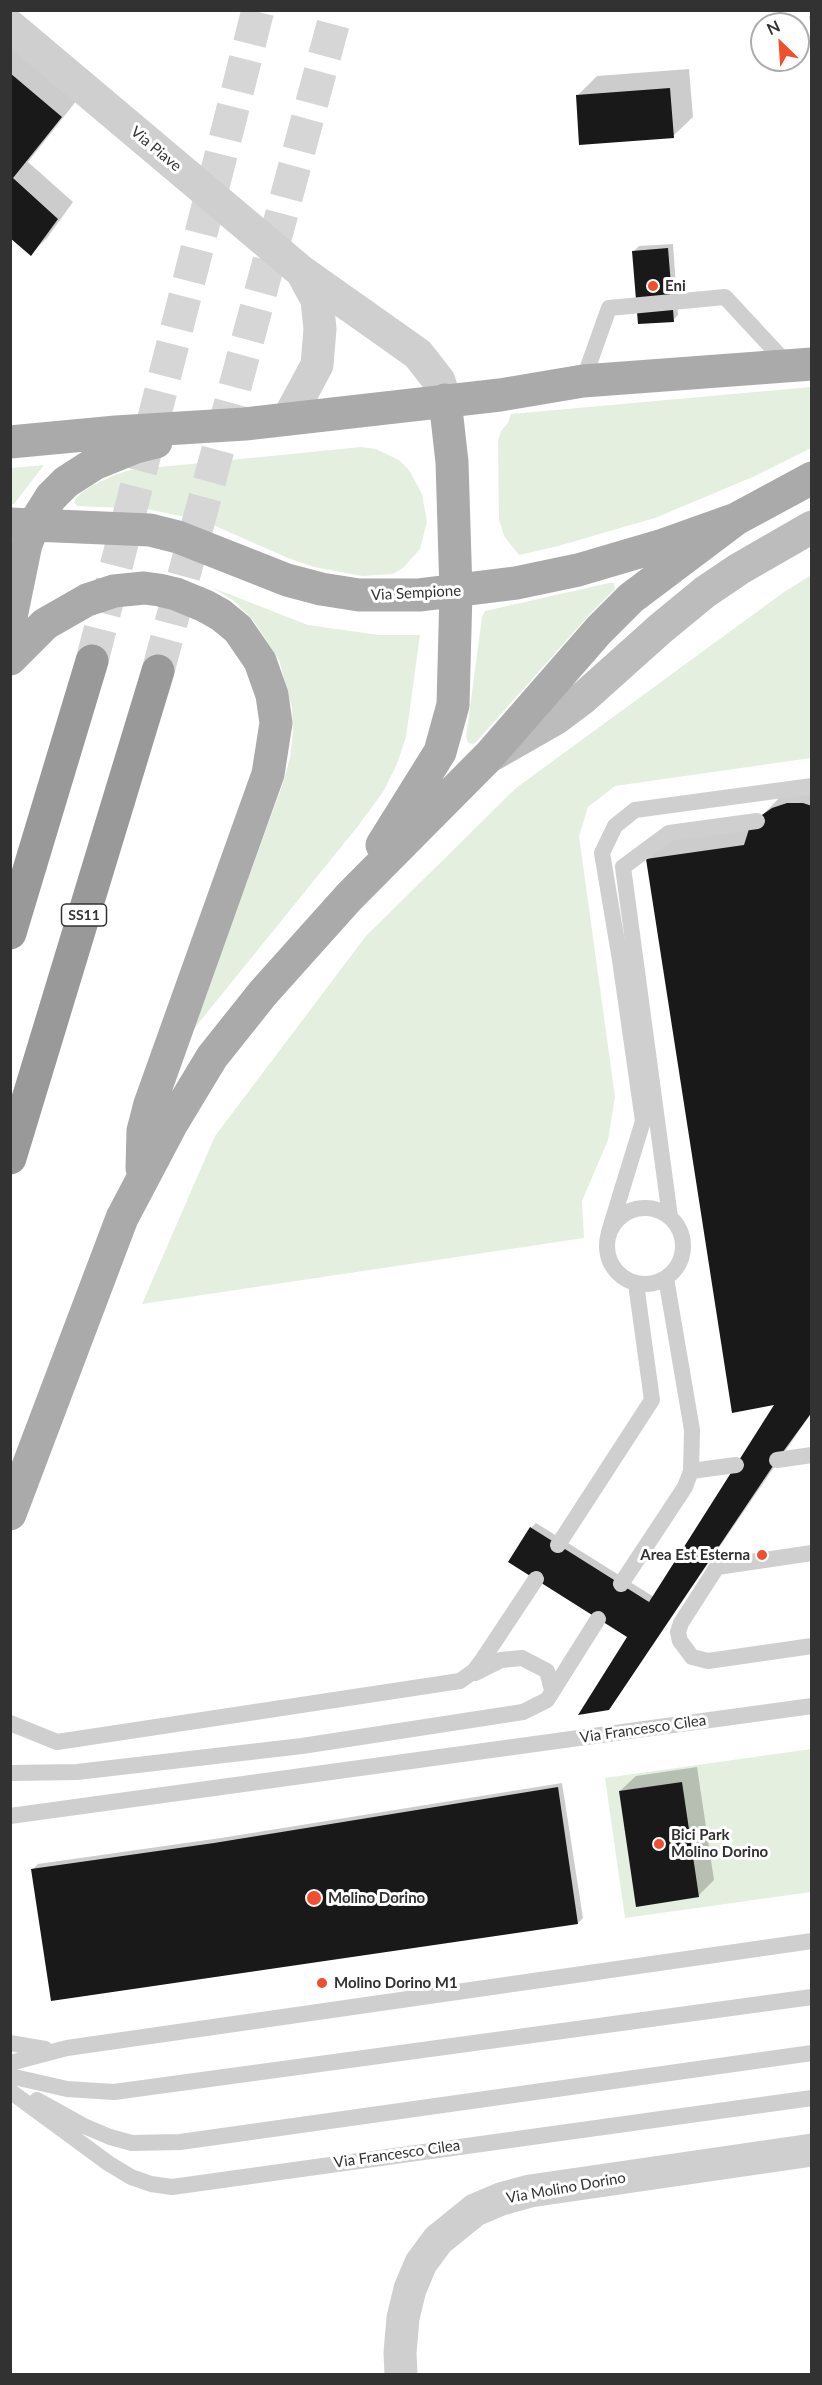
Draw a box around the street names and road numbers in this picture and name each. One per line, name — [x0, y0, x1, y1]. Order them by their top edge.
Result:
street label: Via Piave — [127, 123, 185, 175]
street label: Via Sempione — [370, 582, 462, 604]
road number: SS11 — [62, 904, 106, 926]
street label: Via Francesco Cilea — [579, 1711, 707, 1747]
street label: Via Francesco Cilea — [333, 2136, 461, 2172]
street label: Via Molino Dorino — [505, 2169, 627, 2207]

